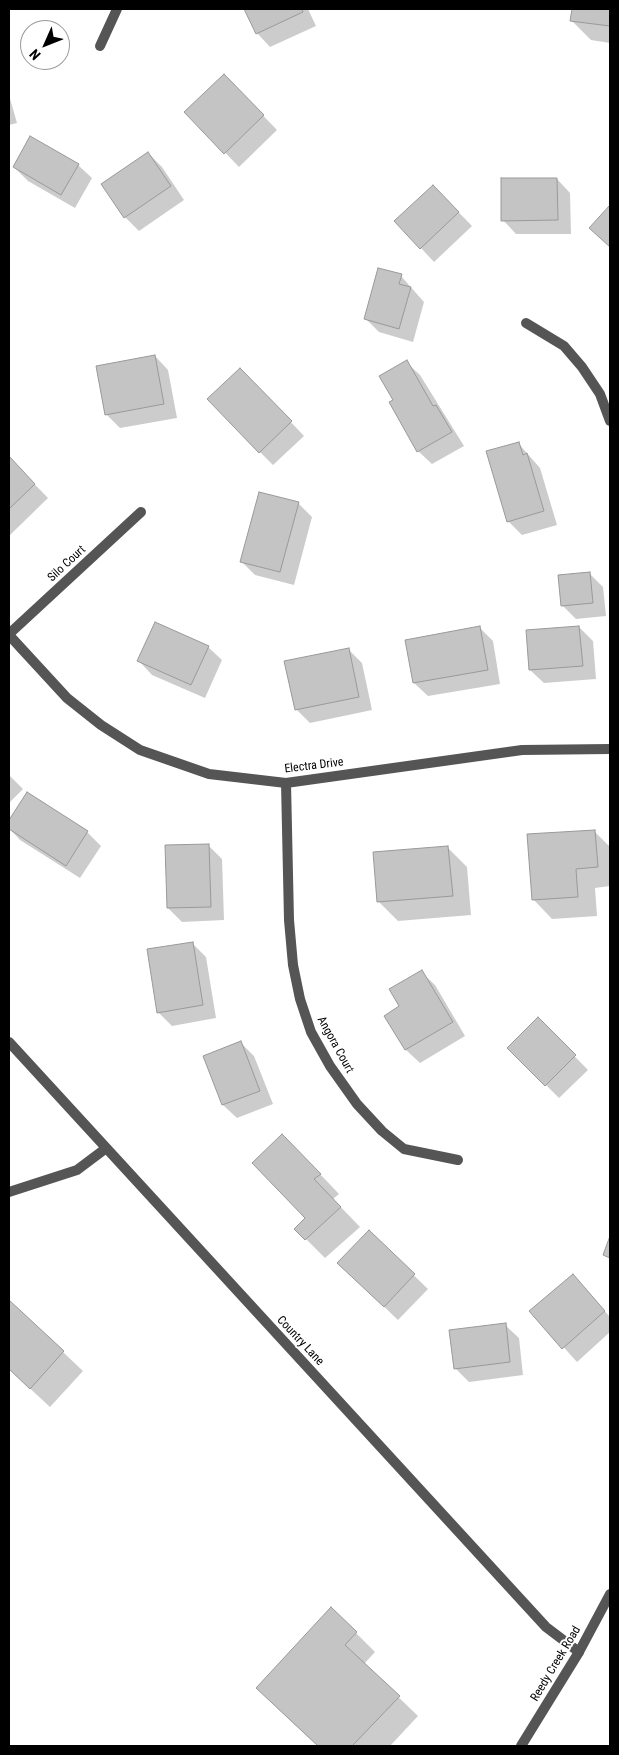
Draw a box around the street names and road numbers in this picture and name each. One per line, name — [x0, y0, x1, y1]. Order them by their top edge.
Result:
street label: Silo Court — [45, 543, 89, 585]
street label: Electra Drive — [284, 755, 344, 777]
street label: Angora Court — [313, 1014, 357, 1076]
street label: Country Lane — [273, 1313, 327, 1369]
street label: Reedy Creek Road — [528, 1624, 584, 1704]

